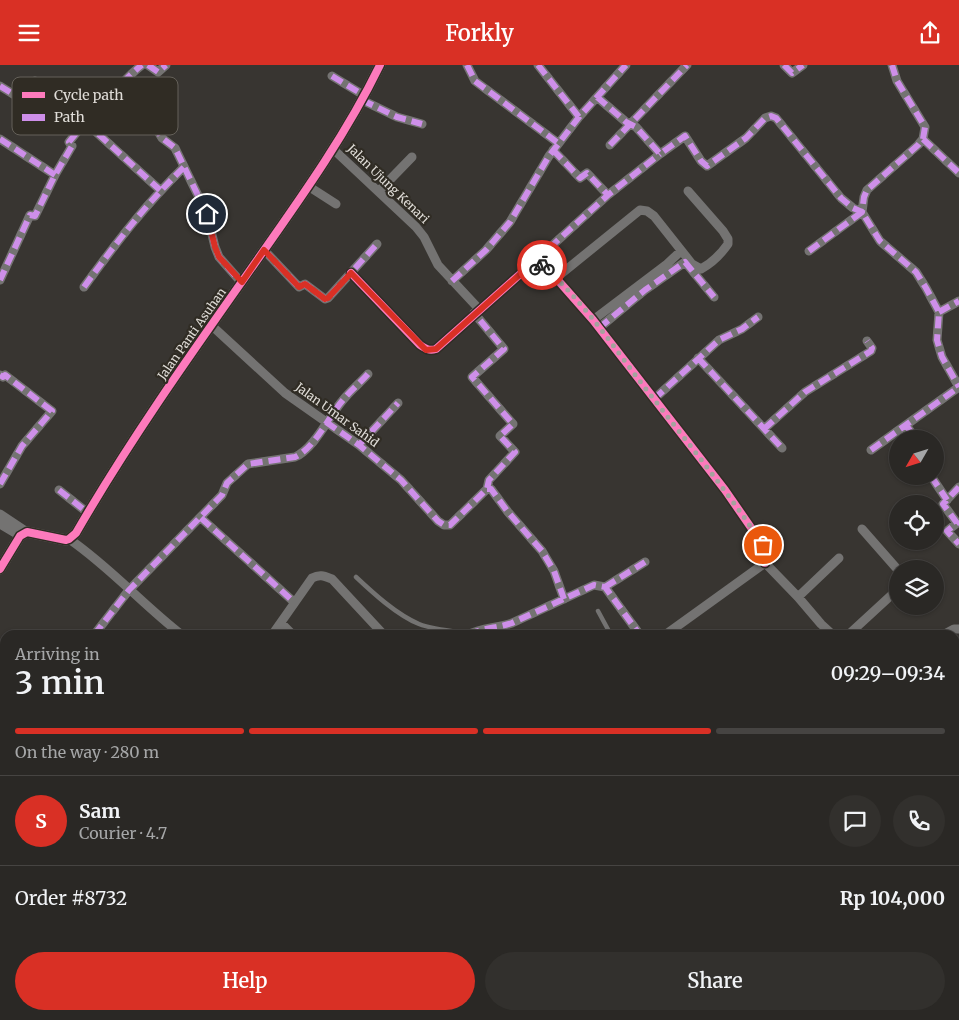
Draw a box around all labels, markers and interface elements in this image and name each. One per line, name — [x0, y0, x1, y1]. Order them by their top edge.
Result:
icon: menu — [15, 19, 43, 47]
text: Forkly — [445, 19, 514, 47]
icon: share — [916, 19, 944, 47]
legend — [12, 77, 178, 135]
text: Cycle path — [54, 86, 124, 104]
text: Path — [54, 108, 85, 126]
street label: Jalan Ujung Kenari — [344, 140, 432, 227]
pin — [186, 193, 228, 235]
icon: home — [193, 200, 221, 228]
courier — [517, 240, 567, 290]
icon: bike — [528, 251, 556, 279]
street label: Jalan Panti Asuhan — [154, 285, 229, 383]
street label: Jalan Umar Sahid — [292, 379, 382, 450]
north arrow — [889, 430, 944, 485]
map controls — [889, 430, 944, 615]
button: locate — [889, 495, 944, 550]
pin — [742, 524, 784, 566]
icon: bag — [749, 531, 777, 559]
button: layers — [889, 560, 944, 615]
text: Arriving in — [15, 644, 100, 664]
text: 09:29–09:34 — [831, 661, 945, 685]
text: 3 min — [15, 663, 105, 703]
text: On the way · 280 m — [15, 742, 159, 762]
button: chat — [829, 795, 881, 847]
button: phone — [893, 795, 945, 847]
text: Sam — [79, 799, 120, 823]
text: S — [35, 809, 47, 833]
text: Courier · 4.7 — [79, 823, 167, 843]
text: Order #8732 — [15, 886, 127, 910]
text: Rp 104,000 — [840, 886, 945, 910]
button: Help — [15, 952, 475, 1010]
button: Share — [485, 952, 945, 1010]

